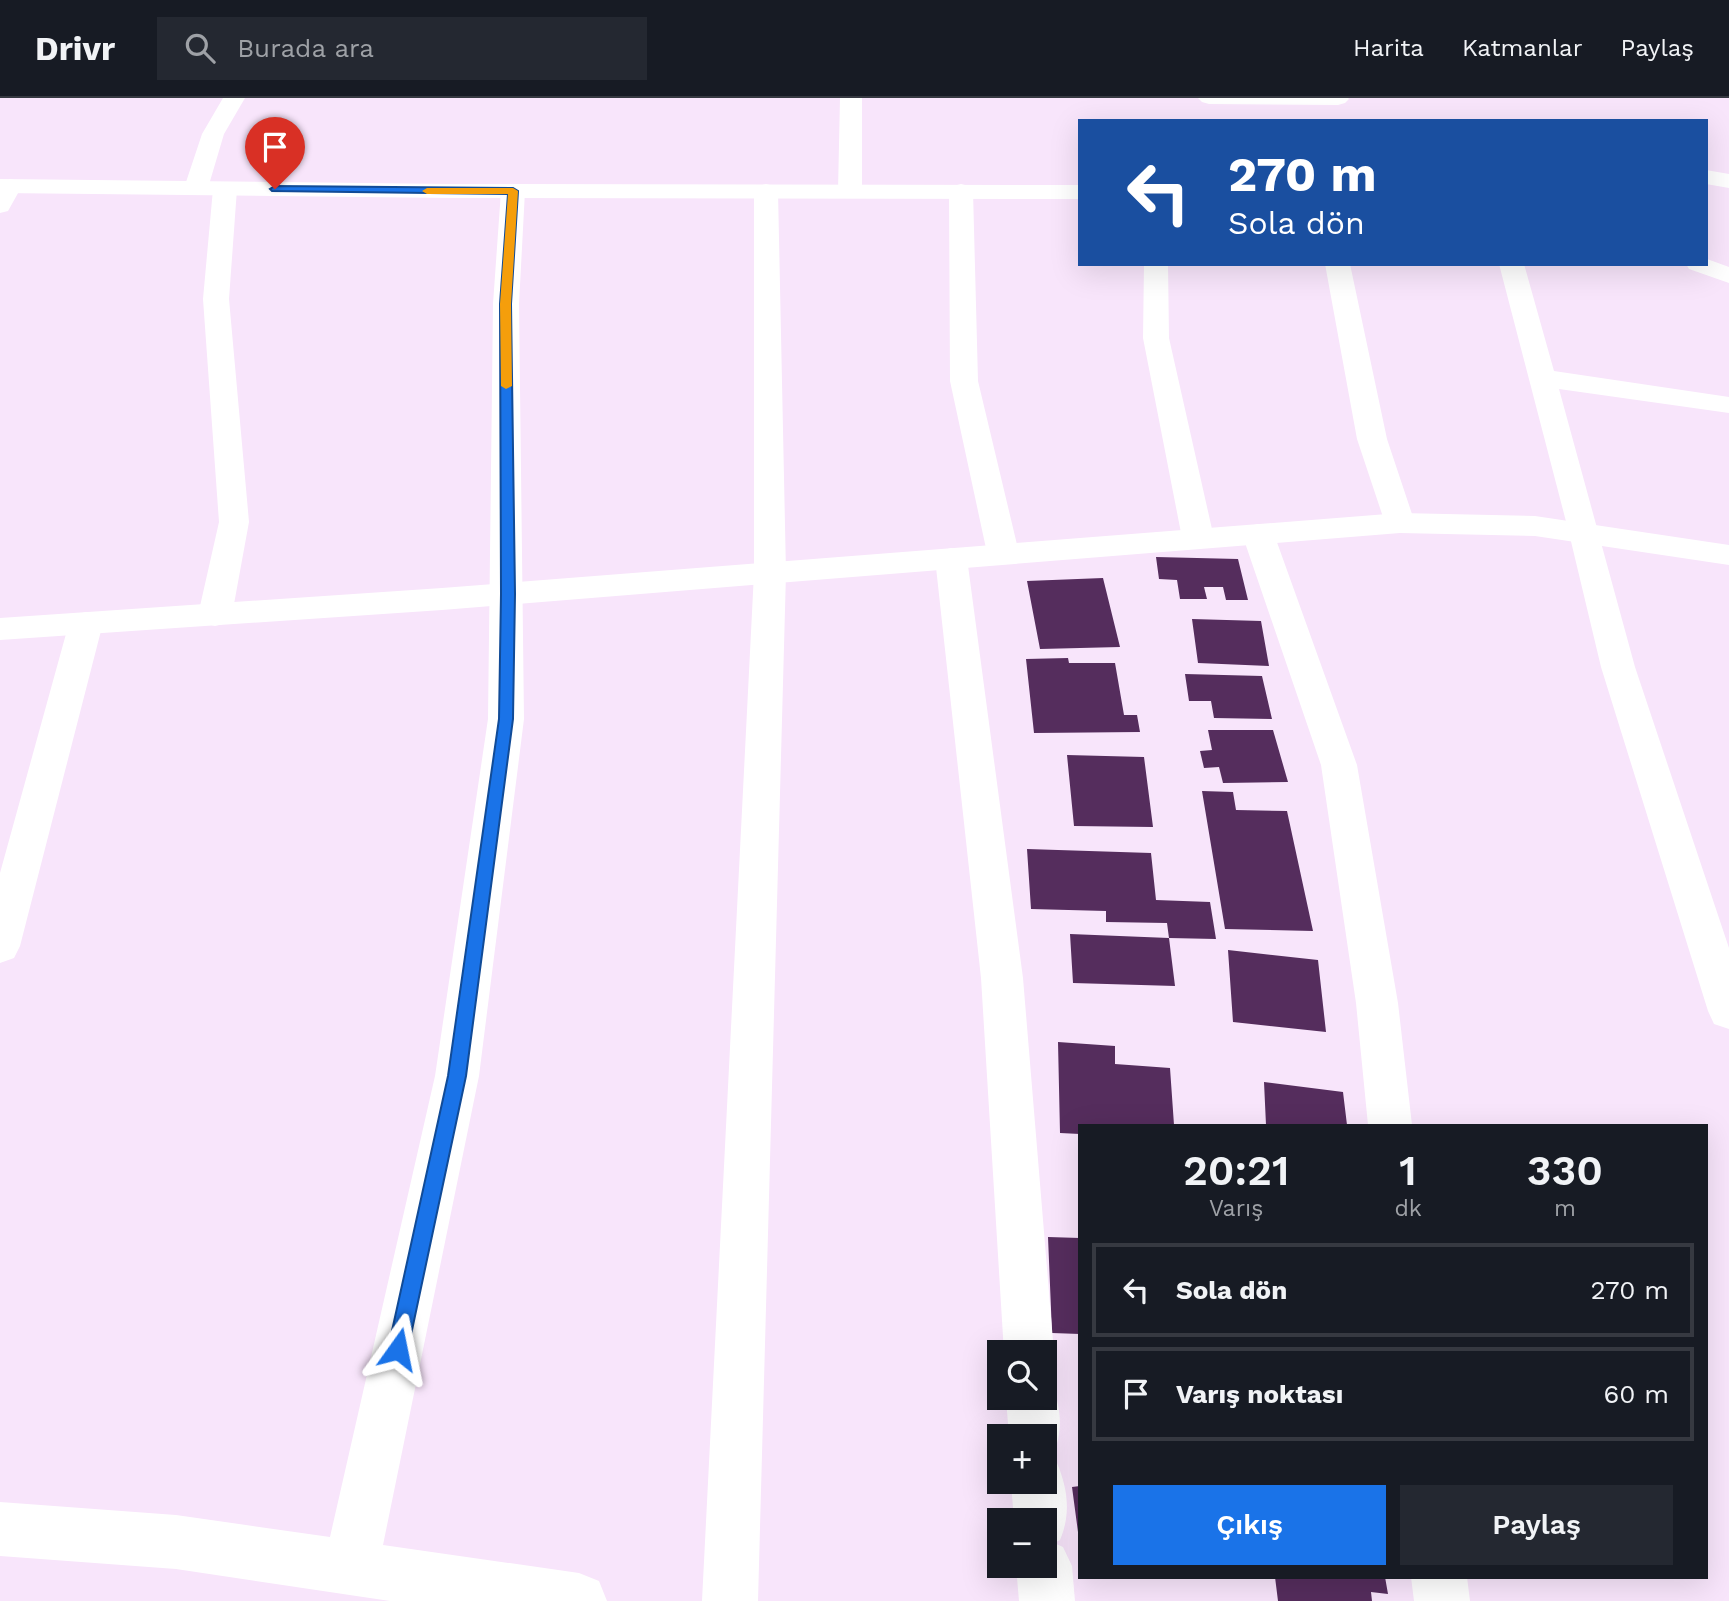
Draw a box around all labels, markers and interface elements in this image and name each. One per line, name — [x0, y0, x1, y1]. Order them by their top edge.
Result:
search box — [157, 17, 647, 80]
text: Drivr — [35, 29, 115, 68]
icon: search — [181, 29, 219, 67]
text: Burada ara — [237, 33, 374, 63]
text: Harita — [1353, 34, 1424, 62]
text: Katmanlar — [1462, 34, 1583, 62]
text: Paylaş — [1621, 34, 1694, 62]
pin — [245, 117, 305, 189]
icon: arrive — [256, 128, 294, 166]
text: 270 m — [1228, 145, 1377, 203]
icon: left — [1113, 147, 1204, 238]
text: Sola dön — [1228, 204, 1365, 242]
text: 20:21 — [1183, 1146, 1289, 1195]
text: 1 — [1399, 1146, 1417, 1195]
text: 330 — [1527, 1146, 1603, 1195]
text: Varış — [1209, 1195, 1263, 1222]
text: dk — [1394, 1195, 1422, 1222]
text: m — [1554, 1195, 1576, 1222]
icon: left — [1117, 1271, 1155, 1309]
text: Sola dön — [1176, 1275, 1287, 1305]
text: 270 m — [1590, 1275, 1669, 1305]
position arrow — [361, 1312, 435, 1386]
map controls — [987, 1340, 1057, 1578]
button: search — [987, 1340, 1057, 1410]
icon: arrive — [1117, 1375, 1155, 1413]
text: Varış noktası — [1176, 1379, 1343, 1409]
text: 60 m — [1603, 1379, 1669, 1409]
button: + — [987, 1424, 1057, 1494]
button: Çıkış — [1113, 1485, 1386, 1565]
button: Paylaş — [1400, 1485, 1673, 1565]
button: − — [987, 1508, 1057, 1578]

